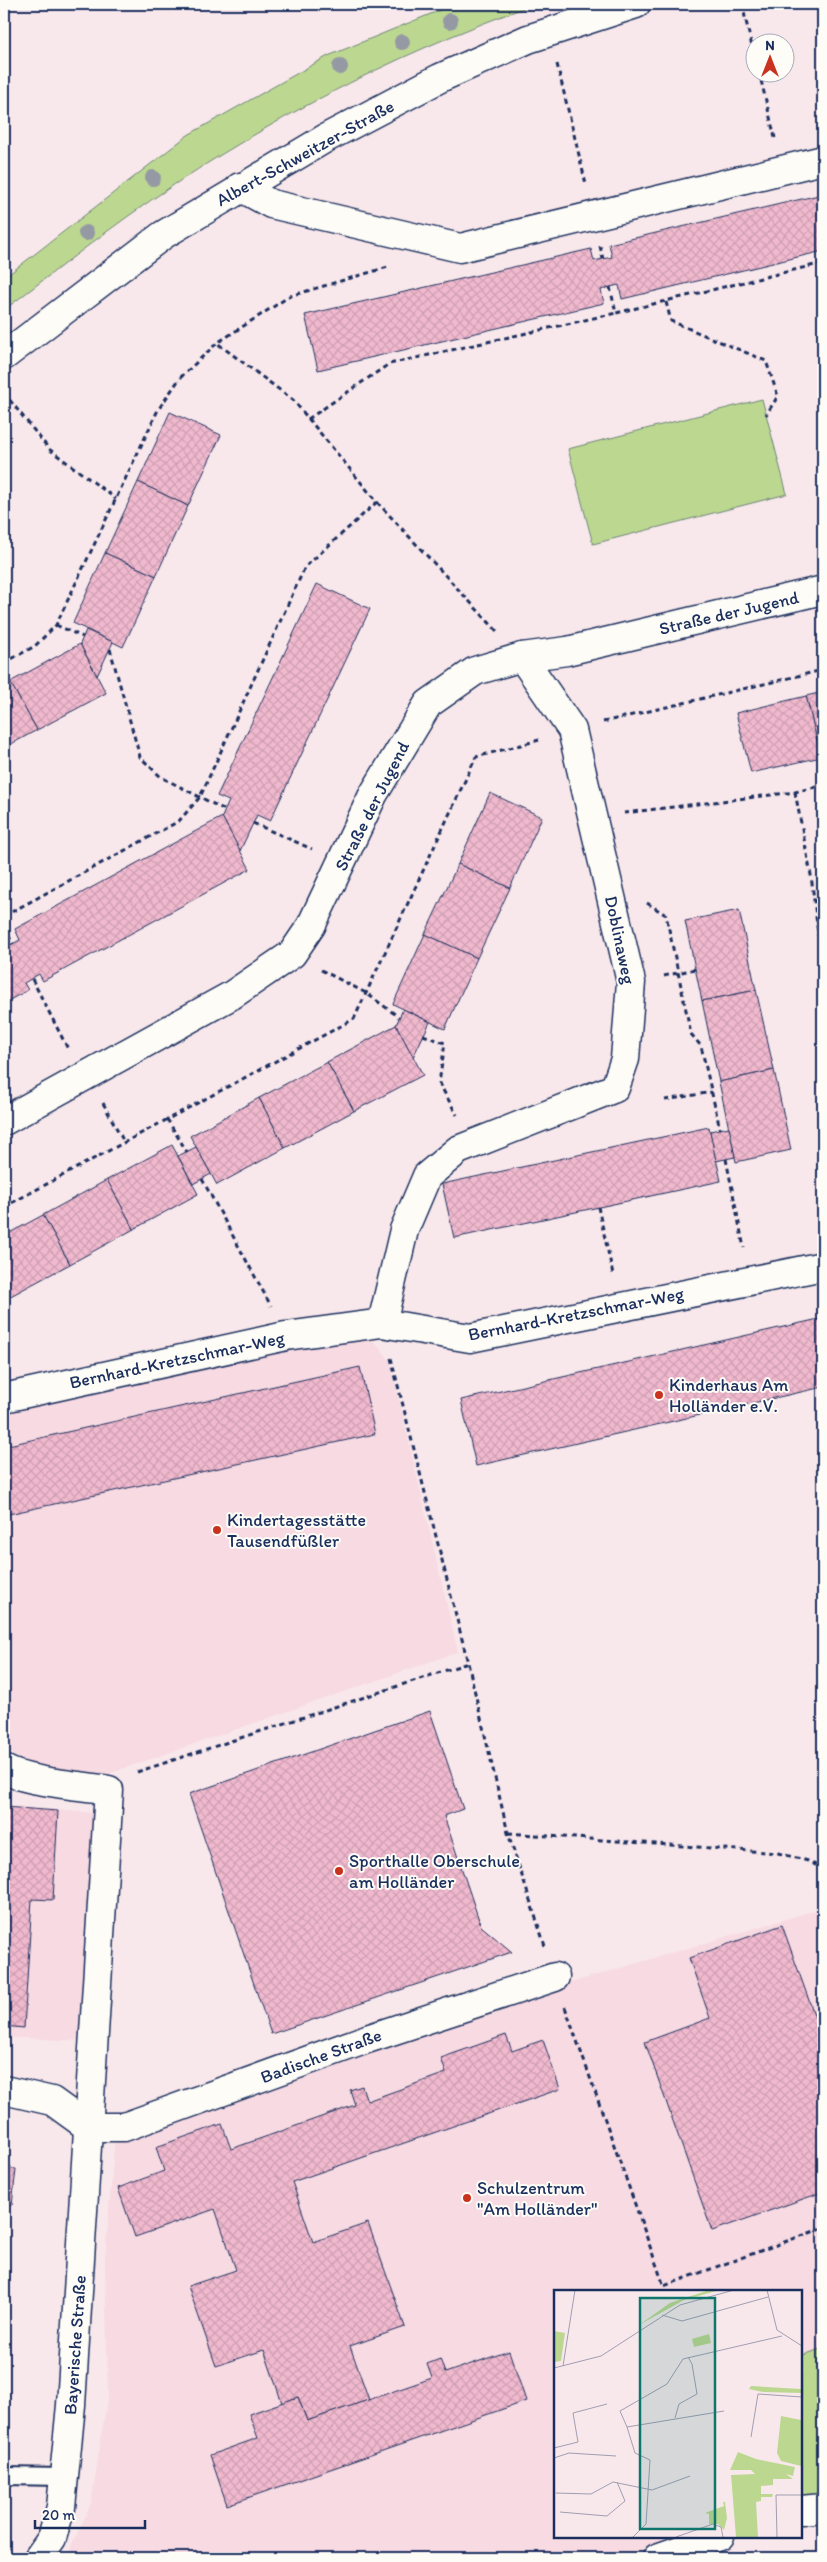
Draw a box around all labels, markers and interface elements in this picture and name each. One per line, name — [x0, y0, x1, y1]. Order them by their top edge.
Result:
north arrow — [744, 32, 794, 82]
text: N — [765, 37, 775, 54]
street label: Albert-Schweitzer-Straße — [212, 95, 398, 211]
street label: Straße der Jugend — [657, 586, 801, 640]
street label: Straße der Jugend — [330, 737, 414, 875]
street label: Doblinaweg — [600, 894, 640, 987]
street label: Bernhard-Kretzschmar-Weg — [466, 1282, 687, 1346]
street label: Bernhard-Kretzschmar-Weg — [67, 1326, 287, 1394]
place label: Kinderhaus Am Holländer e.V. — [669, 1374, 788, 1417]
marker: Kinderhaus Am Holländer e.V. — [653, 1389, 665, 1401]
place label: Kindertagesstätte Tausendfüßler — [227, 1509, 366, 1552]
marker: Kindertagesstätte Tausendfüßler — [211, 1524, 223, 1536]
place label: Sporthalle Oberschule am Holländer — [349, 1850, 520, 1893]
marker: Sporthalle Oberschule am Holländer — [333, 1865, 345, 1877]
street label: Badische Straße — [257, 2024, 385, 2088]
place label: Schulzentrum "Am Holländer" — [477, 2177, 598, 2220]
marker: Schulzentrum "Am Holländer" — [461, 2192, 473, 2204]
street label: Bayerische Straße — [59, 2274, 91, 2416]
inset map — [554, 2290, 802, 2537]
scale bar — [35, 2497, 145, 2529]
text: 20 m — [42, 2506, 76, 2524]

